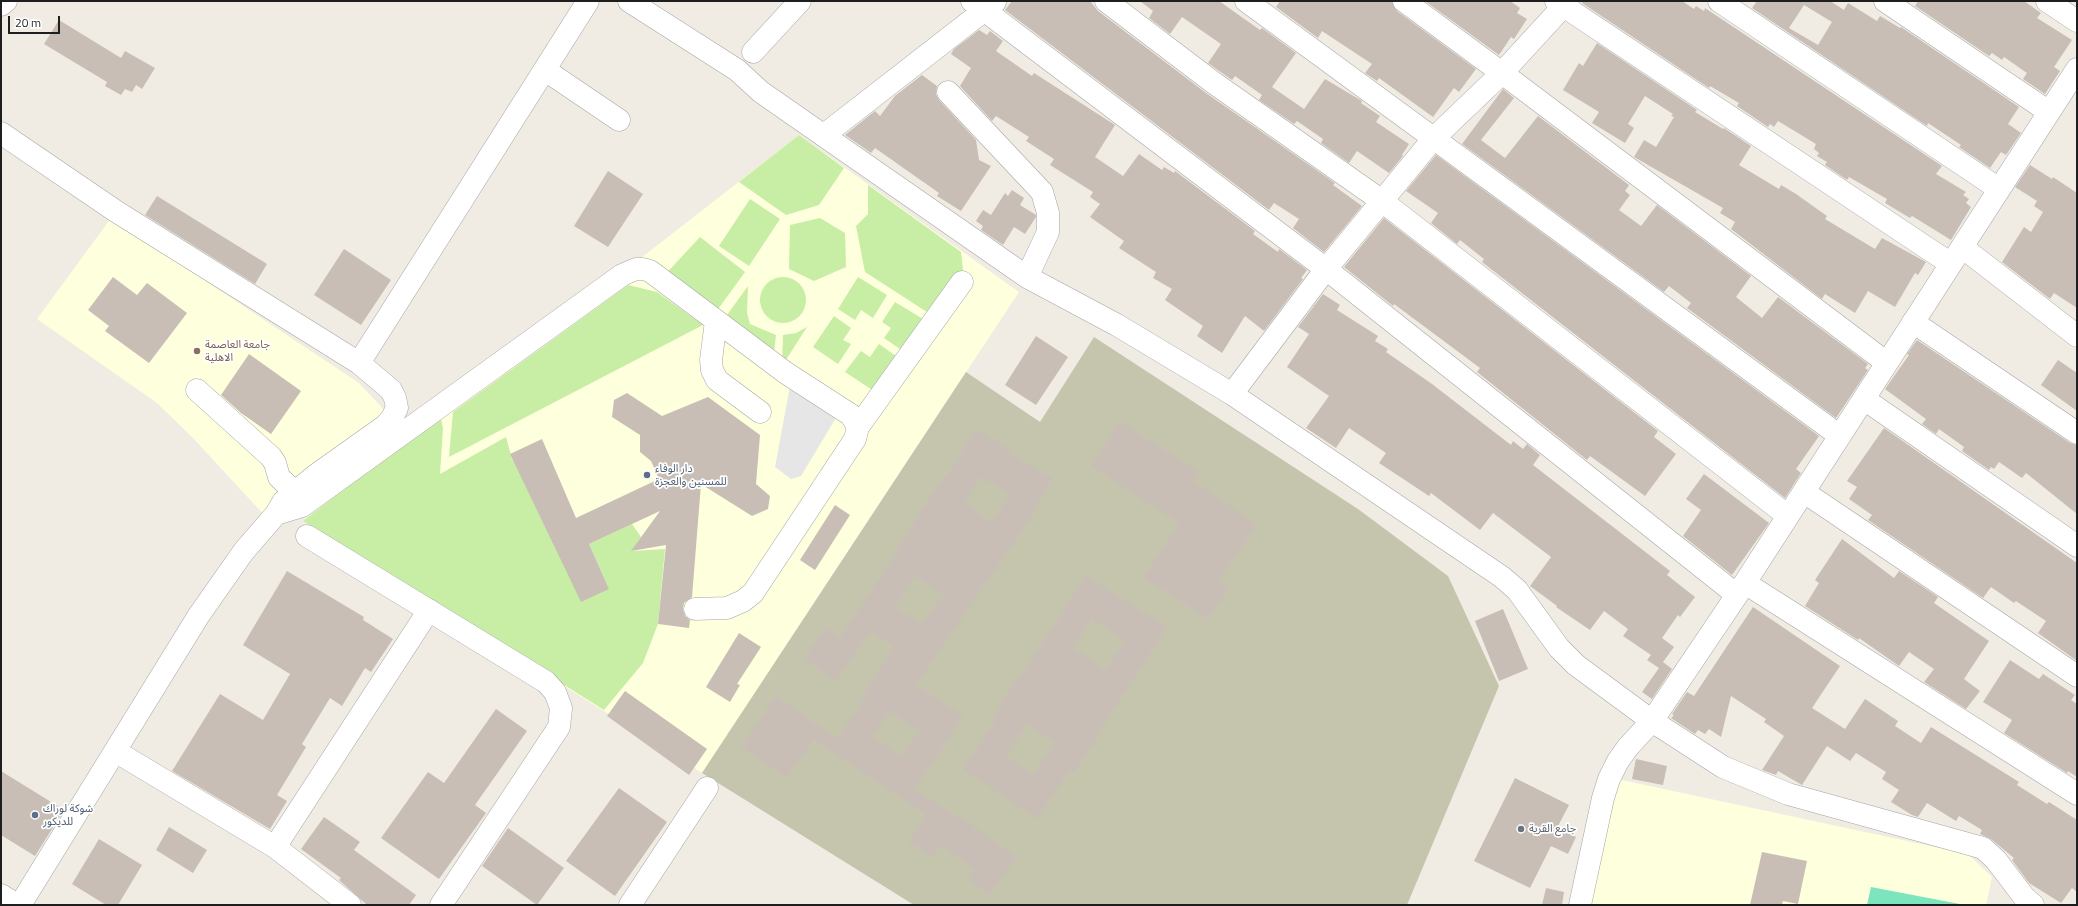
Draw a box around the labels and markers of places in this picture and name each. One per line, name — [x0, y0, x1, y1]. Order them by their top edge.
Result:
place label: جامعة العاصمة الاهلية — [205, 338, 270, 364]
marker: جامعة العاصمة الاهلية — [192, 346, 202, 356]
place label: دار الوفاء للمسنين والعجزة — [655, 462, 727, 488]
marker: دار الوفاء للمسنين والعجزة — [642, 470, 652, 480]
place label: شوكة لوراك للديكور — [43, 802, 93, 828]
marker: شوكة لوراك للديكور — [30, 810, 40, 820]
place label: جامع القرية — [1529, 822, 1576, 836]
marker: جامع القرية — [1516, 824, 1526, 834]

